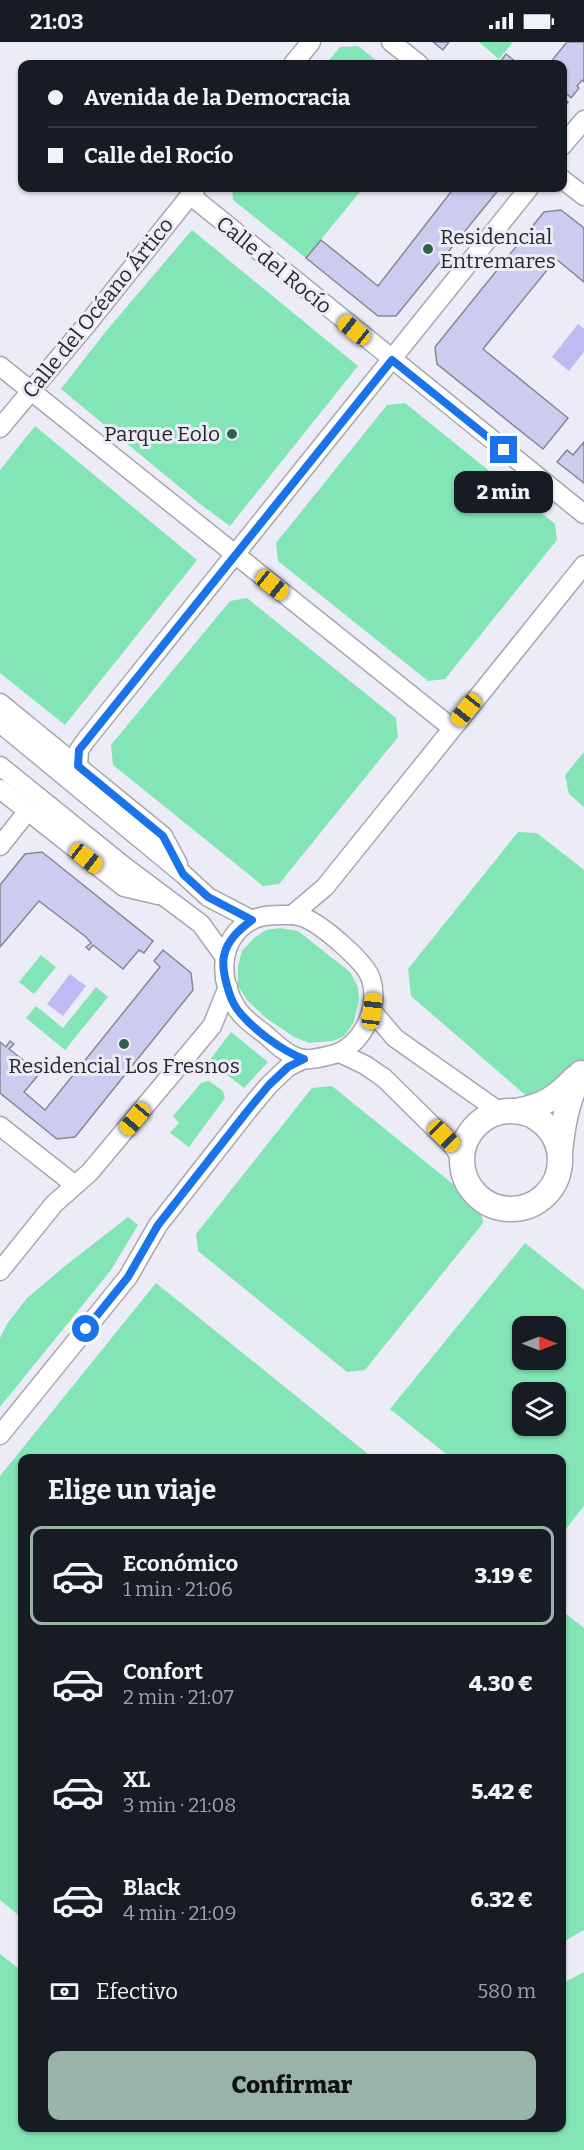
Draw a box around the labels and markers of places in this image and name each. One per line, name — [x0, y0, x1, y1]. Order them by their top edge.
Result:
place label: Residencial Entremares — [440, 224, 556, 274]
marker: Residencial Entremares — [421, 242, 435, 256]
place label: Parque Eolo — [104, 421, 220, 447]
marker: Parque Eolo — [225, 427, 239, 441]
marker: Residencial Los Fresnos — [117, 1037, 131, 1051]
place label: Residencial Los Fresnos — [8, 1053, 240, 1079]

